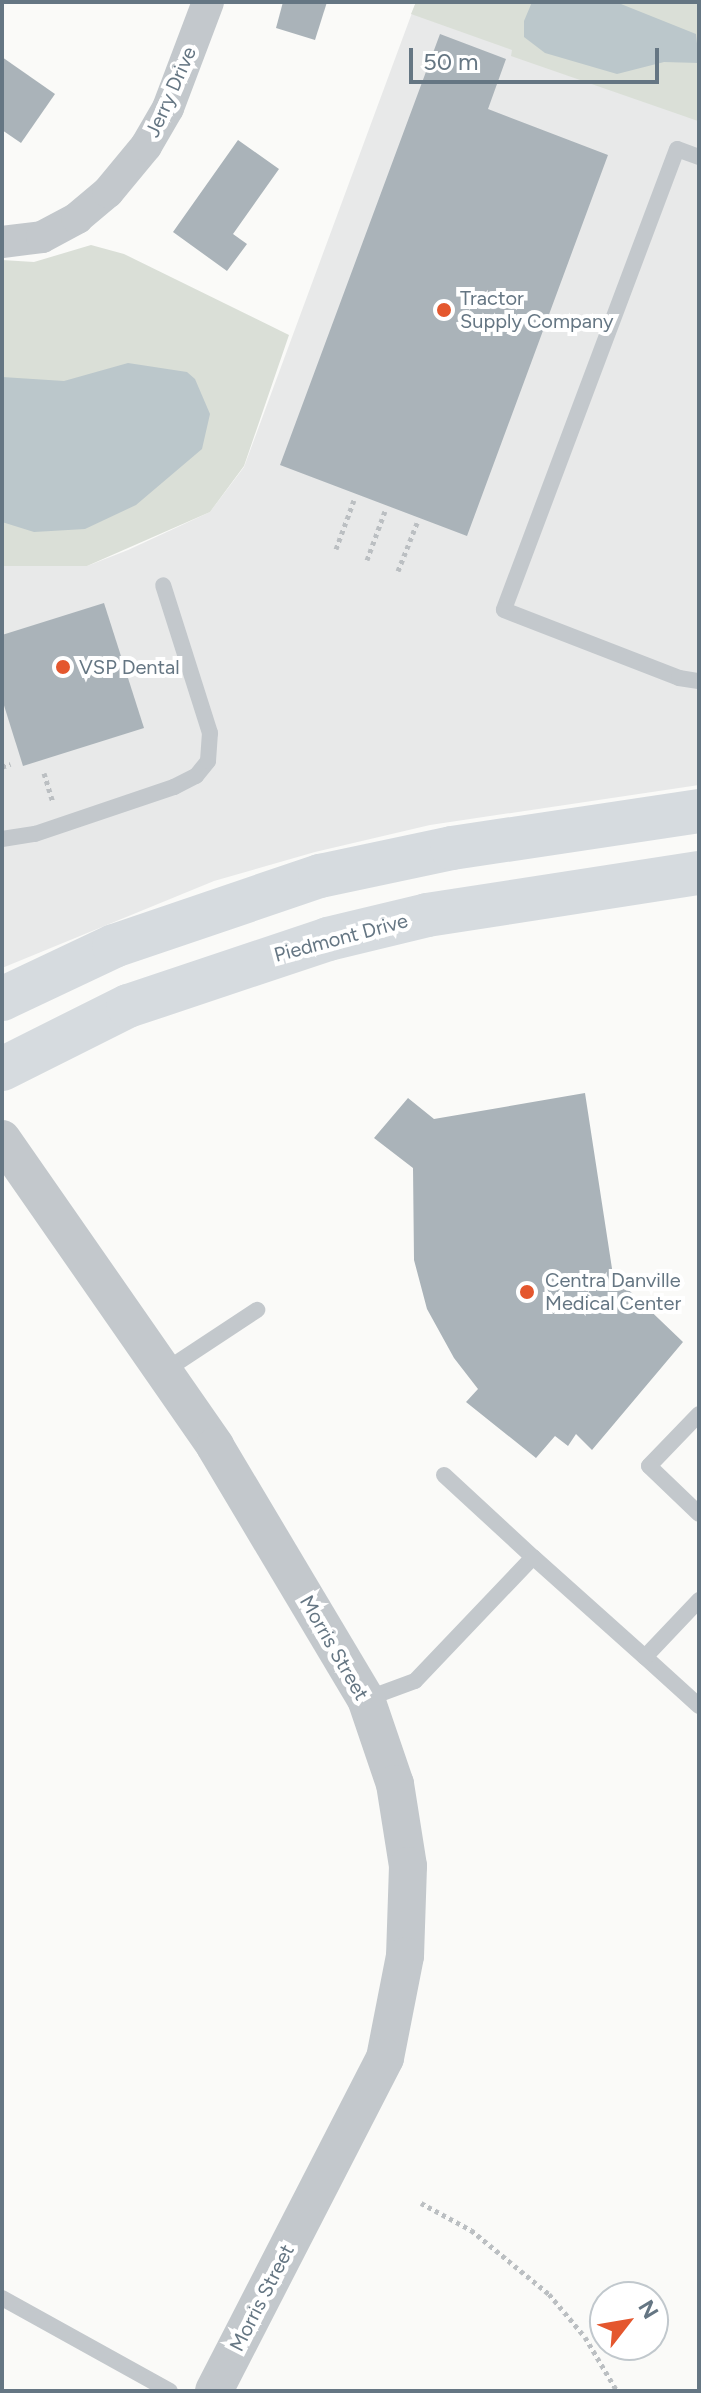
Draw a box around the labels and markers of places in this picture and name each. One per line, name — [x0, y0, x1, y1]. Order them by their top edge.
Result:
place label: Tractor Supply Company — [460, 286, 614, 333]
marker: Tractor Supply Company — [435, 301, 453, 319]
place label: VSP Dental — [79, 655, 180, 679]
marker: VSP Dental — [54, 658, 72, 676]
place label: Centra Danville Medical Center — [545, 1268, 681, 1315]
marker: Centra Danville Medical Center — [516, 1281, 538, 1303]

